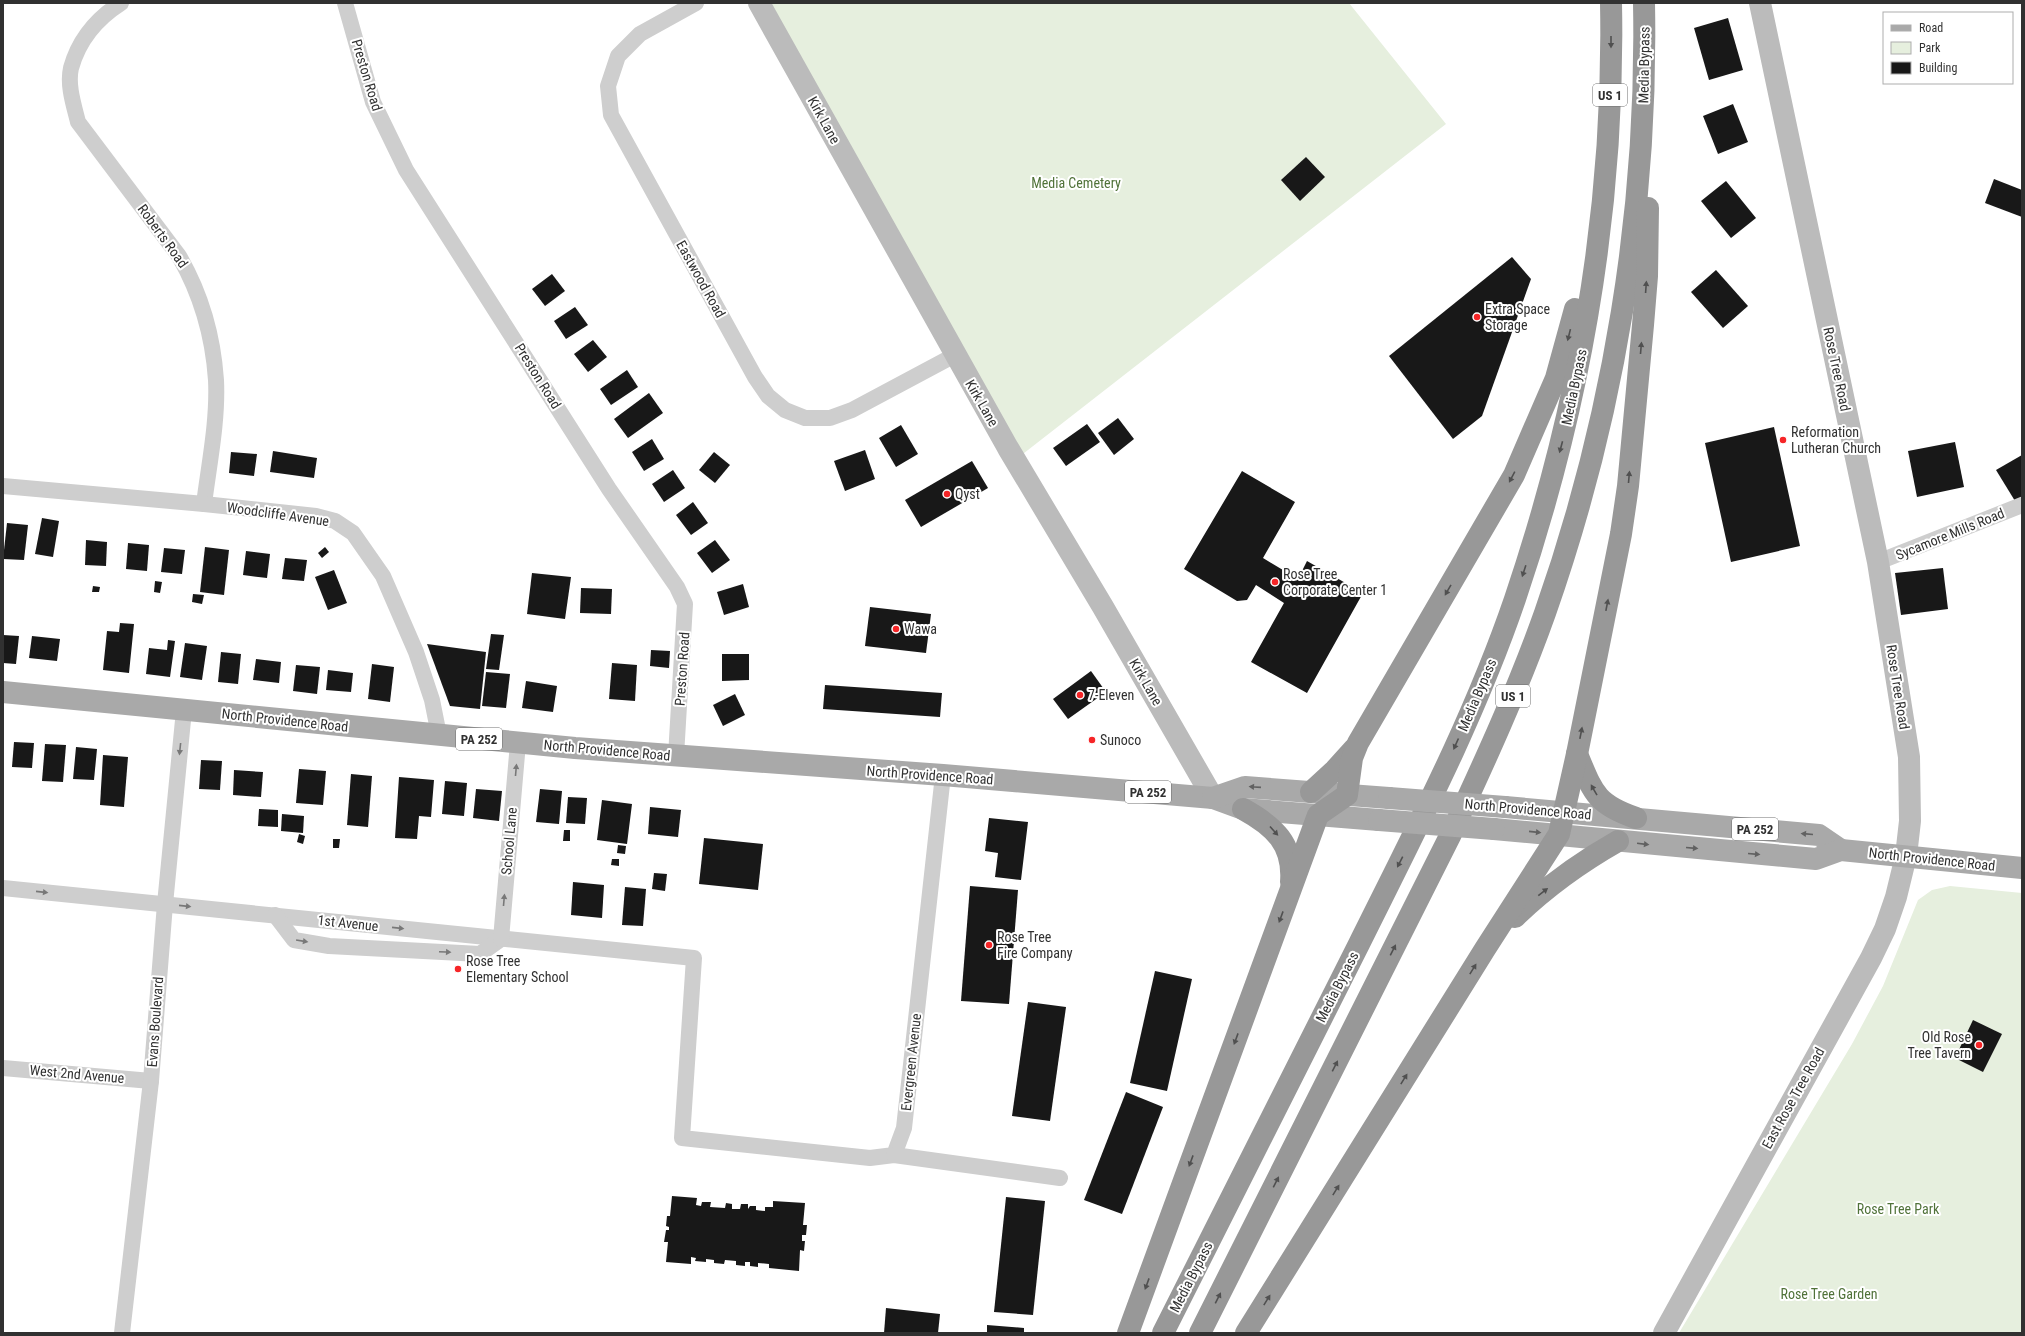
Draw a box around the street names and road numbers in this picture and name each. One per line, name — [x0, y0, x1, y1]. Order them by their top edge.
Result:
street label: Media Bypass — [1635, 26, 1653, 104]
street label: Preston Road — [349, 37, 385, 113]
road number: US 1 — [1593, 84, 1627, 106]
street label: Kirk Lane — [805, 94, 844, 147]
street label: Roberts Road — [135, 201, 191, 271]
street label: Eastwood Road — [673, 238, 729, 320]
street label: Rose Tree Road — [1820, 325, 1854, 413]
street label: Preston Road — [512, 340, 564, 412]
street label: Media Bypass — [1558, 348, 1590, 426]
street label: Kirk Lane — [962, 377, 1002, 430]
street label: Woodcliffe Avenue — [226, 499, 331, 529]
street label: Sycamore Mills Road — [1893, 505, 2007, 563]
street label: Preston Road — [671, 632, 693, 706]
street label: Rose Tree Road — [1883, 643, 1913, 731]
street label: Kirk Lane — [1126, 656, 1166, 709]
street label: Media Bypass — [1455, 656, 1499, 734]
road number: US 1 — [1496, 685, 1530, 707]
street label: North Providence Road — [221, 705, 349, 735]
road number: PA 252 — [456, 728, 502, 750]
street label: North Providence Road — [543, 736, 671, 764]
street label: North Providence Road — [866, 763, 994, 787]
road number: PA 252 — [1125, 781, 1171, 803]
street label: North Providence Road — [1464, 795, 1592, 823]
street label: School Lane — [498, 806, 520, 875]
road number: PA 252 — [1732, 818, 1778, 840]
street label: North Providence Road — [1868, 844, 1996, 874]
street label: 1st Avenue — [317, 912, 380, 934]
street label: Media Bypass — [1312, 949, 1362, 1025]
street label: Evans Boulevard — [144, 976, 166, 1068]
street label: Evergreen Avenue — [898, 1012, 924, 1111]
street label: East Rose Tree Road — [1759, 1045, 1827, 1151]
street label: West 2nd Avenue — [29, 1062, 125, 1086]
street label: Media Bypass — [1166, 1239, 1216, 1315]

